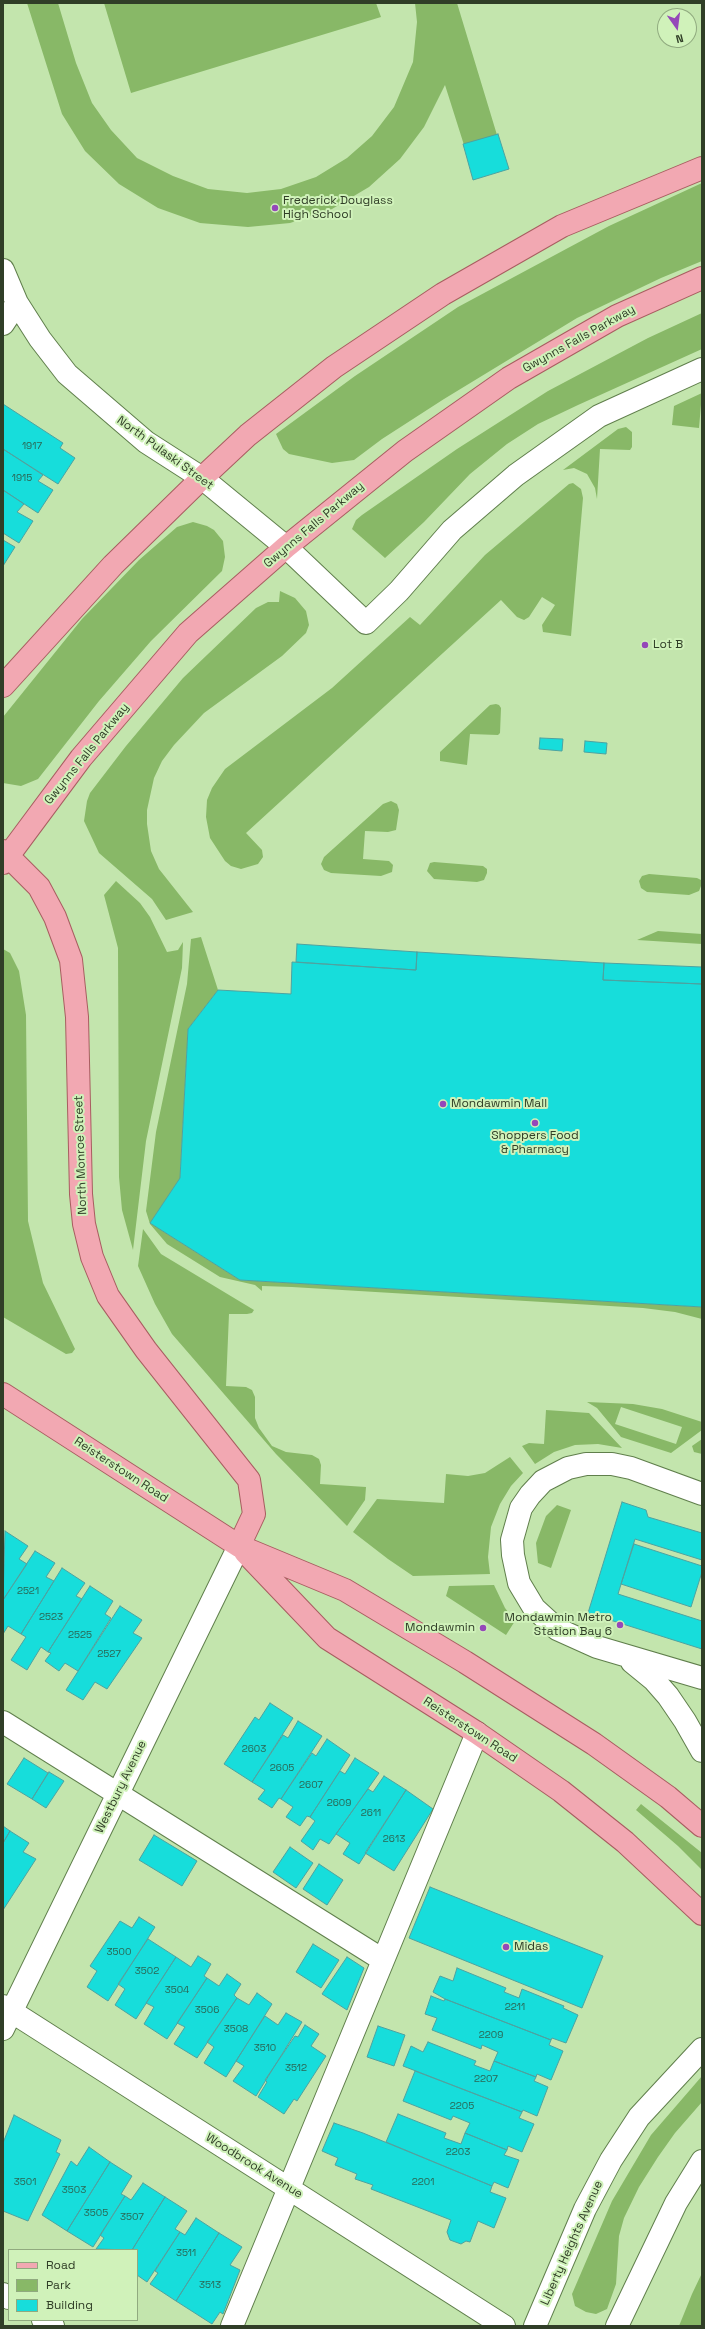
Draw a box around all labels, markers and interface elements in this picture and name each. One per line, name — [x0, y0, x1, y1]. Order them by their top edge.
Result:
north arrow — [657, 8, 697, 48]
text: N — [674, 31, 685, 46]
place label: Frederick Douglass High School — [283, 194, 393, 222]
marker: Frederick Douglass High School — [270, 203, 280, 213]
street label: Gwynns Falls Parkway — [520, 302, 638, 376]
street label: North Pulaski Street — [114, 413, 216, 493]
house number: 1917 — [22, 440, 42, 452]
house number: 1915 — [12, 472, 32, 484]
street label: Gwynns Falls Parkway — [261, 479, 367, 571]
place label: Lot B — [653, 638, 683, 652]
marker: Lot B — [640, 640, 650, 650]
street label: Gwynns Falls Parkway — [42, 700, 132, 808]
street label: North Monroe Street — [72, 1095, 90, 1215]
place label: Mondawmin Mall — [451, 1097, 547, 1111]
marker: Mondawmin Mall — [438, 1099, 448, 1109]
marker: Shoppers Food & Pharmacy — [530, 1118, 540, 1128]
place label: Shoppers Food & Pharmacy — [491, 1129, 579, 1157]
street label: Reisterstown Road — [71, 1434, 171, 1506]
house number: 2521 — [17, 1585, 39, 1597]
house number: 2523 — [39, 1611, 63, 1623]
place label: Mondawmin Metro Station Bay 6 — [505, 1611, 612, 1639]
marker: Mondawmin Metro Station Bay 6 — [615, 1620, 625, 1630]
place label: Mondawmin — [405, 1621, 475, 1635]
marker: Mondawmin — [478, 1623, 488, 1633]
house number: 2525 — [68, 1629, 92, 1641]
house number: 2527 — [97, 1648, 121, 1660]
street label: Reisterstown Road — [420, 1694, 520, 1766]
street label: Westbury Avenue — [92, 1738, 150, 1836]
house number: 2603 — [242, 1743, 266, 1755]
house number: 2605 — [270, 1762, 294, 1774]
house number: 2607 — [299, 1779, 323, 1791]
house number: 2609 — [327, 1797, 351, 1809]
house number: 2611 — [361, 1807, 381, 1819]
house number: 2613 — [383, 1833, 405, 1845]
place label: Midas — [514, 1940, 548, 1954]
marker: Midas — [501, 1942, 511, 1952]
house number: 3500 — [107, 1946, 131, 1958]
house number: 3502 — [135, 1965, 159, 1977]
house number: 3504 — [165, 1984, 189, 1996]
house number: 2211 — [505, 2001, 525, 2013]
house number: 3506 — [195, 2004, 219, 2016]
house number: 3508 — [224, 2023, 248, 2035]
house number: 2209 — [479, 2029, 503, 2041]
house number: 3510 — [254, 2042, 276, 2054]
house number: 3512 — [285, 2062, 307, 2074]
house number: 2207 — [474, 2073, 498, 2085]
house number: 2205 — [450, 2100, 474, 2112]
street label: Woodbrook Avenue — [203, 2130, 305, 2202]
house number: 2203 — [446, 2146, 470, 2158]
house number: 3501 — [14, 2176, 36, 2188]
house number: 2201 — [412, 2176, 434, 2188]
street label: Liberty Heights Avenue — [538, 2178, 606, 2308]
house number: 3503 — [62, 2184, 86, 2196]
house number: 3505 — [84, 2207, 108, 2219]
house number: 3507 — [120, 2211, 144, 2223]
house number: 3511 — [176, 2247, 196, 2259]
legend — [8, 2249, 138, 2321]
text: Road — [46, 2257, 75, 2273]
text: Park — [46, 2277, 71, 2293]
house number: 3513 — [199, 2279, 221, 2291]
text: Building — [46, 2297, 93, 2313]

